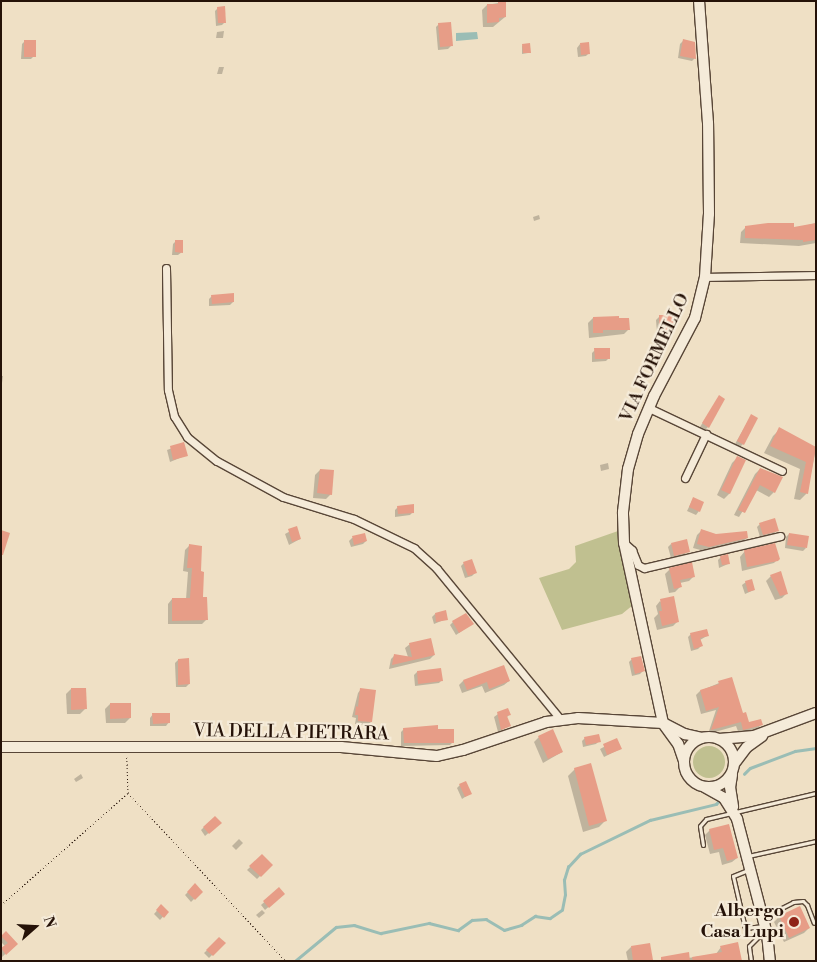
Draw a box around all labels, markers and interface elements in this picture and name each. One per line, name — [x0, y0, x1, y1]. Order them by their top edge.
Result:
street label: VIA FORMELLO — [616, 290, 694, 426]
street label: VIA DELLA PIETRARA — [193, 720, 389, 746]
place label: Albergo Casa Lupi — [700, 901, 784, 944]
north arrow — [10, 902, 60, 952]
text: N — [39, 914, 59, 930]
marker: Albergo Casa Lupi — [788, 916, 800, 928]

